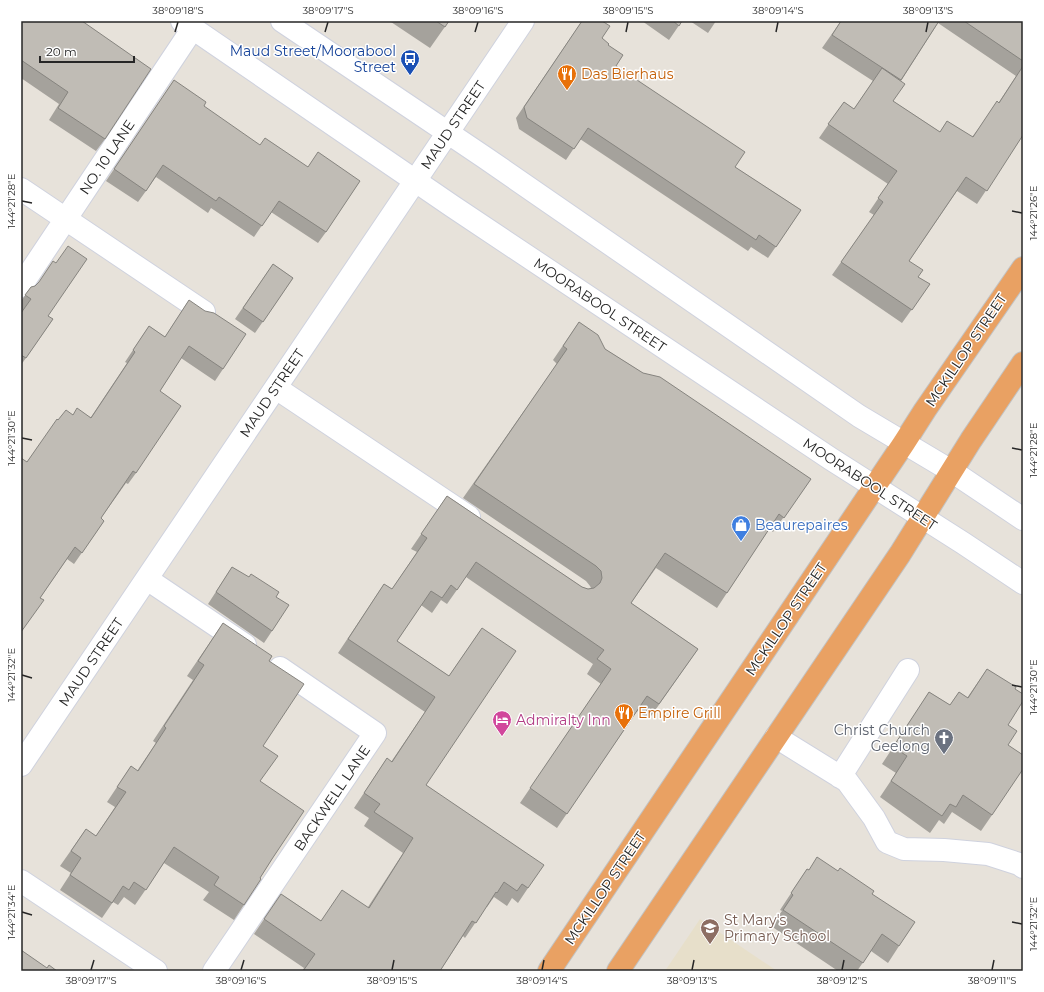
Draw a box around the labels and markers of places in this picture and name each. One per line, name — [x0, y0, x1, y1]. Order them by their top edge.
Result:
place label: Maud Street/Moorabool Street — [230, 42, 396, 76]
bus stop icon: Maud Street/Moorabool Street — [399, 48, 421, 76]
restaurant icon: Das Bierhaus — [556, 63, 578, 91]
place label: Das Bierhaus — [581, 65, 674, 83]
shop icon: Beaurepaires — [730, 514, 752, 542]
place label: Beaurepaires — [755, 516, 848, 534]
restaurant icon: Empire Grill — [613, 702, 635, 730]
place label: Empire Grill — [638, 704, 721, 722]
hotel icon: Admiralty Inn — [491, 709, 513, 737]
place label: Admiralty Inn — [516, 711, 611, 729]
place label: Christ Church Geelong — [834, 721, 930, 755]
church icon: Christ Church Geelong — [933, 727, 955, 755]
place label: St Mary's Primary School — [724, 911, 830, 945]
school or university icon: St Mary's Primary School — [699, 917, 721, 945]

